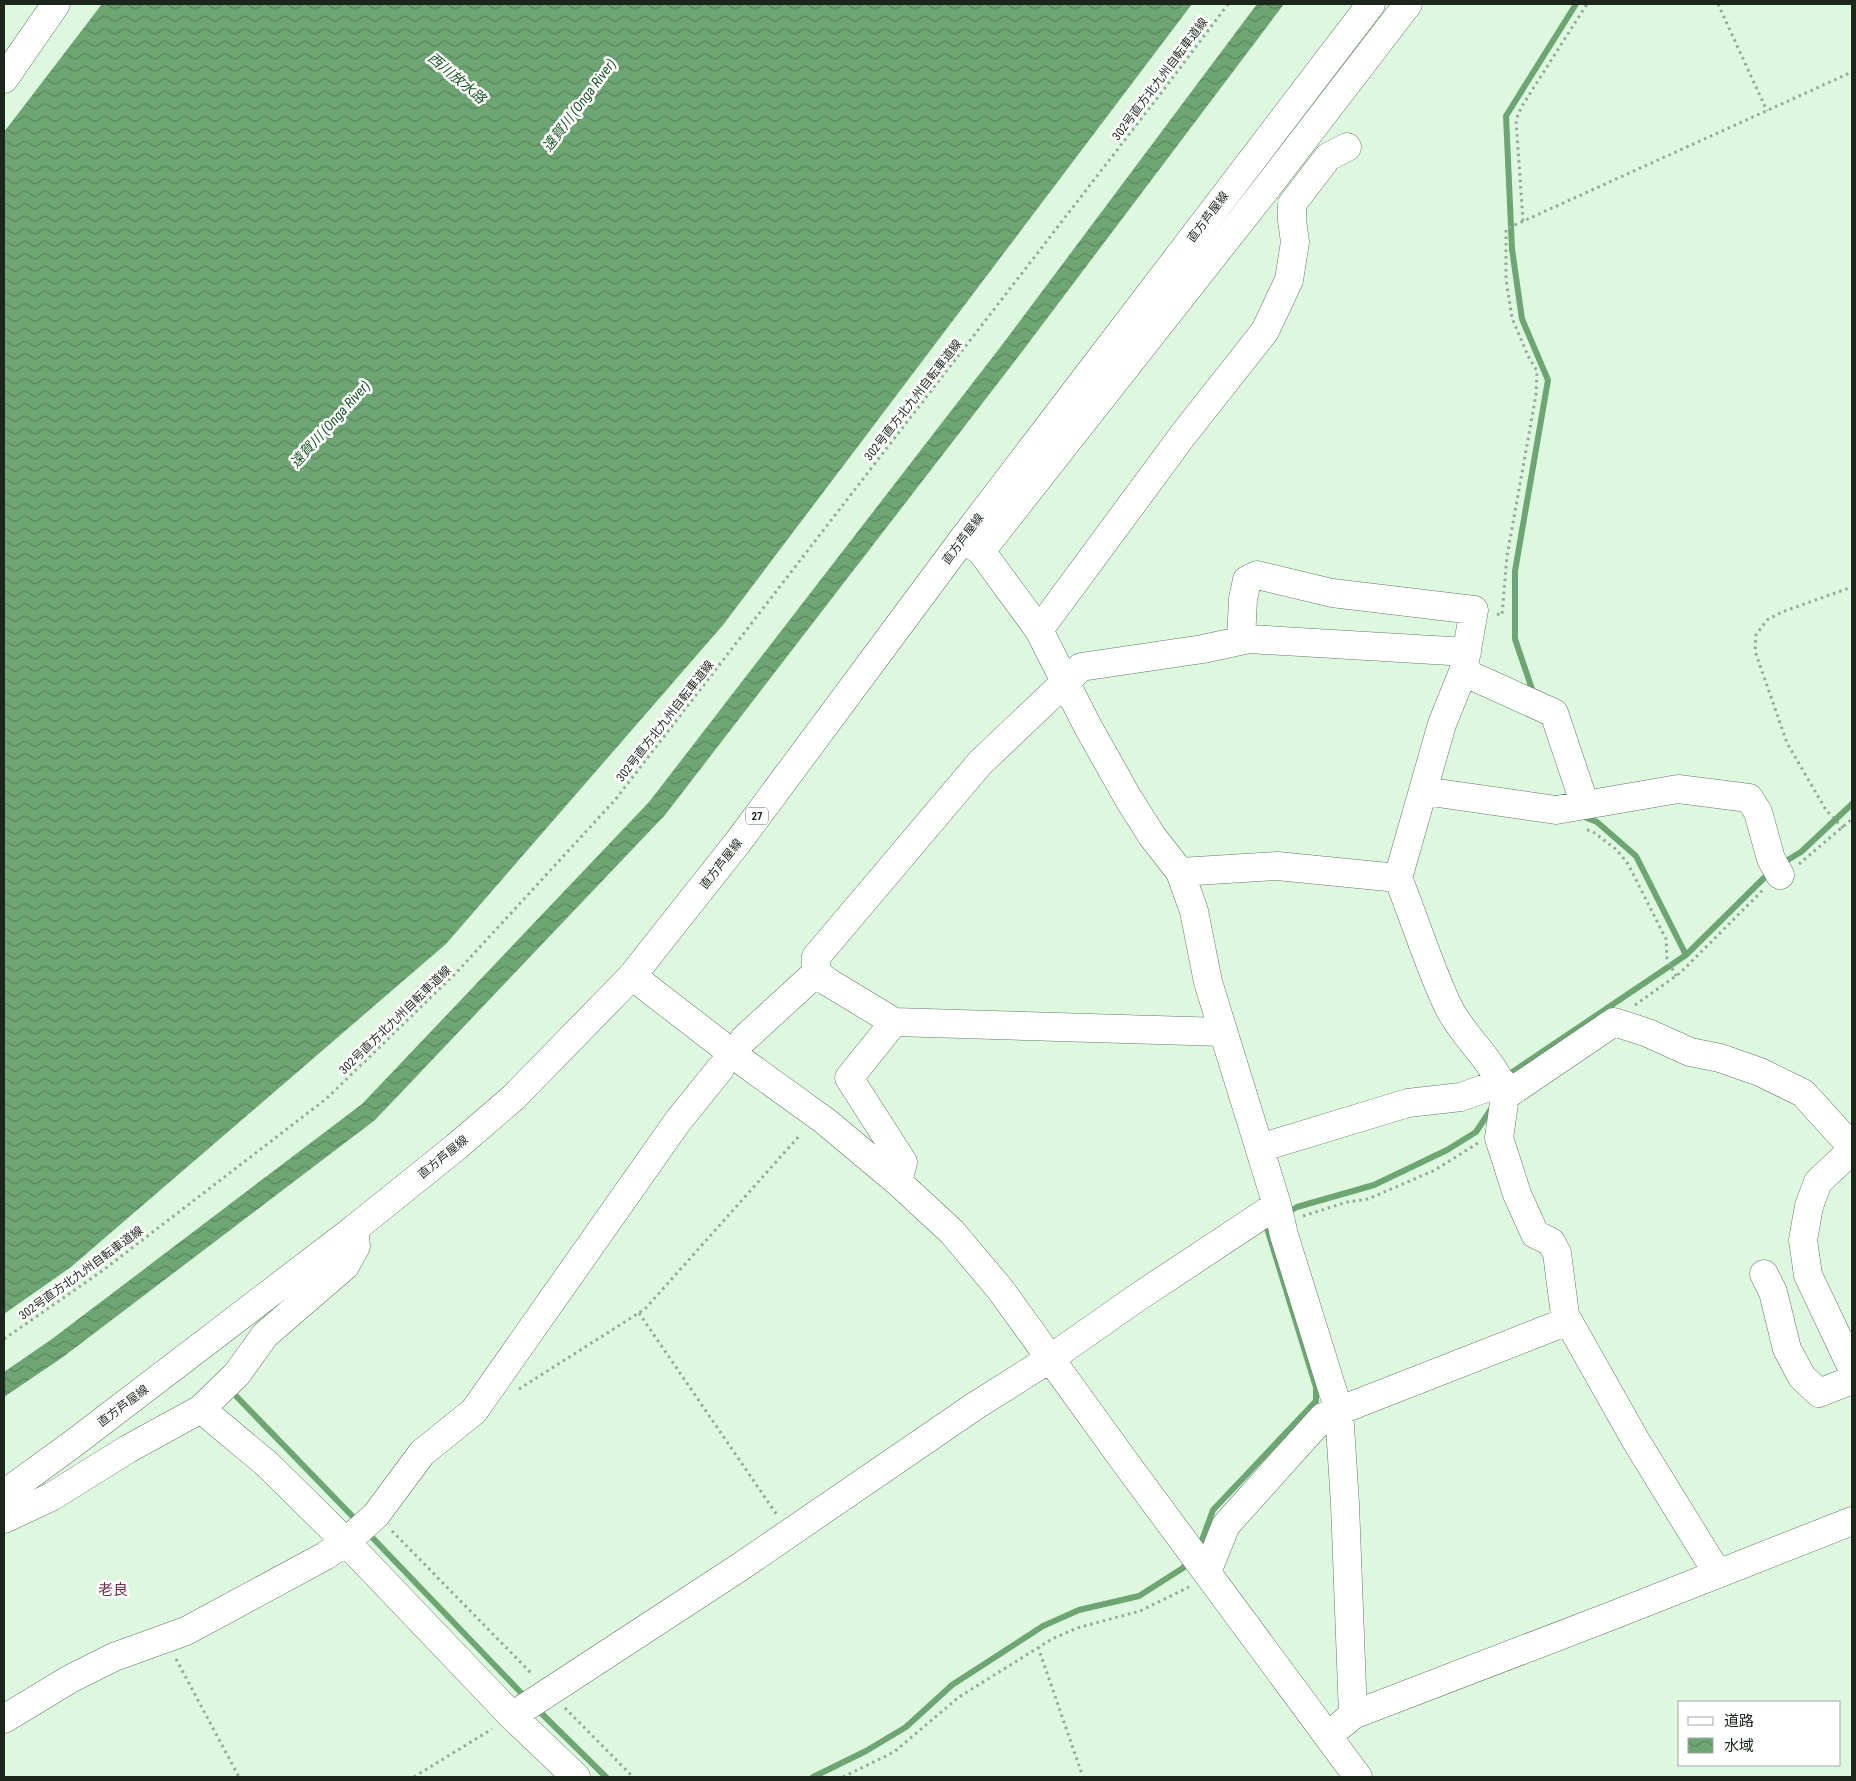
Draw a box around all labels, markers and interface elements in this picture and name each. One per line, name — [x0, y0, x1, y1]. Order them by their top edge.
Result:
street label: 302号直方北九州自転車道線 — [1109, 15, 1211, 143]
water label: 西川放水路 — [425, 49, 490, 107]
water label: 遠賀川 (Onga River) — [539, 56, 620, 155]
street label: 直方芦屋線 — [1184, 189, 1232, 245]
street label: 302号直方北九州自転車道線 — [861, 337, 965, 463]
water label: 遠賀川 (Onga River) — [287, 377, 374, 471]
street label: 直方芦屋線 — [939, 511, 987, 567]
street label: 302号直方北九州自転車道線 — [613, 658, 717, 784]
road number: 27 — [746, 808, 768, 824]
street label: 直方芦屋線 — [697, 836, 745, 892]
street label: 302号直方北九州自転車道線 — [336, 963, 454, 1077]
street label: 直方芦屋線 — [415, 1133, 471, 1181]
street label: 302号直方北九州自転車道線 — [16, 1223, 146, 1323]
street label: 直方芦屋線 — [95, 1382, 151, 1430]
district label: 老良 — [98, 1581, 128, 1599]
legend — [1678, 1701, 1841, 1766]
text: 道路 — [1724, 1712, 1754, 1730]
text: 水域 — [1724, 1737, 1754, 1755]

